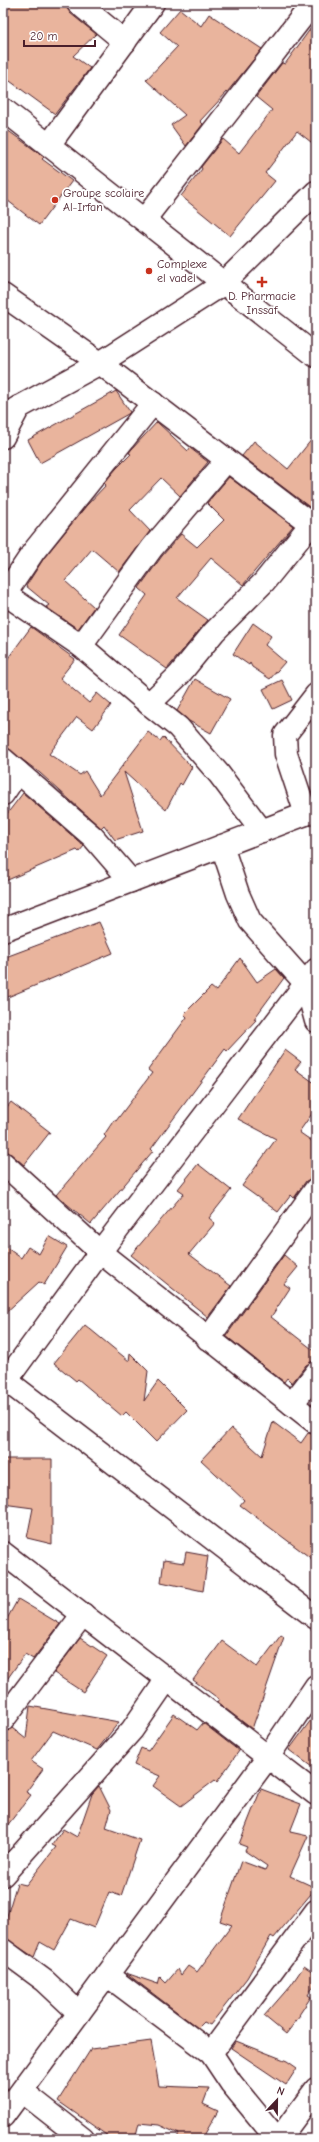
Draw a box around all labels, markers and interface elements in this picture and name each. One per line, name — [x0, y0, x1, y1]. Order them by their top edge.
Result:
scale bar — [24, 22, 95, 48]
text: 20 m — [30, 29, 58, 43]
place label: Groupe scolaire Al-Irfan — [63, 186, 144, 214]
marker: Groupe scolaire Al-Irfan — [50, 195, 60, 205]
place label: Complexe el vadel — [157, 257, 207, 285]
marker: Complexe el vadel — [144, 266, 154, 276]
marker: D. Pharmacie Inssaf — [257, 277, 267, 287]
place label: D. Pharmacie Inssaf — [228, 289, 296, 317]
north arrow — [257, 2080, 297, 2120]
text: N — [275, 2084, 286, 2099]

